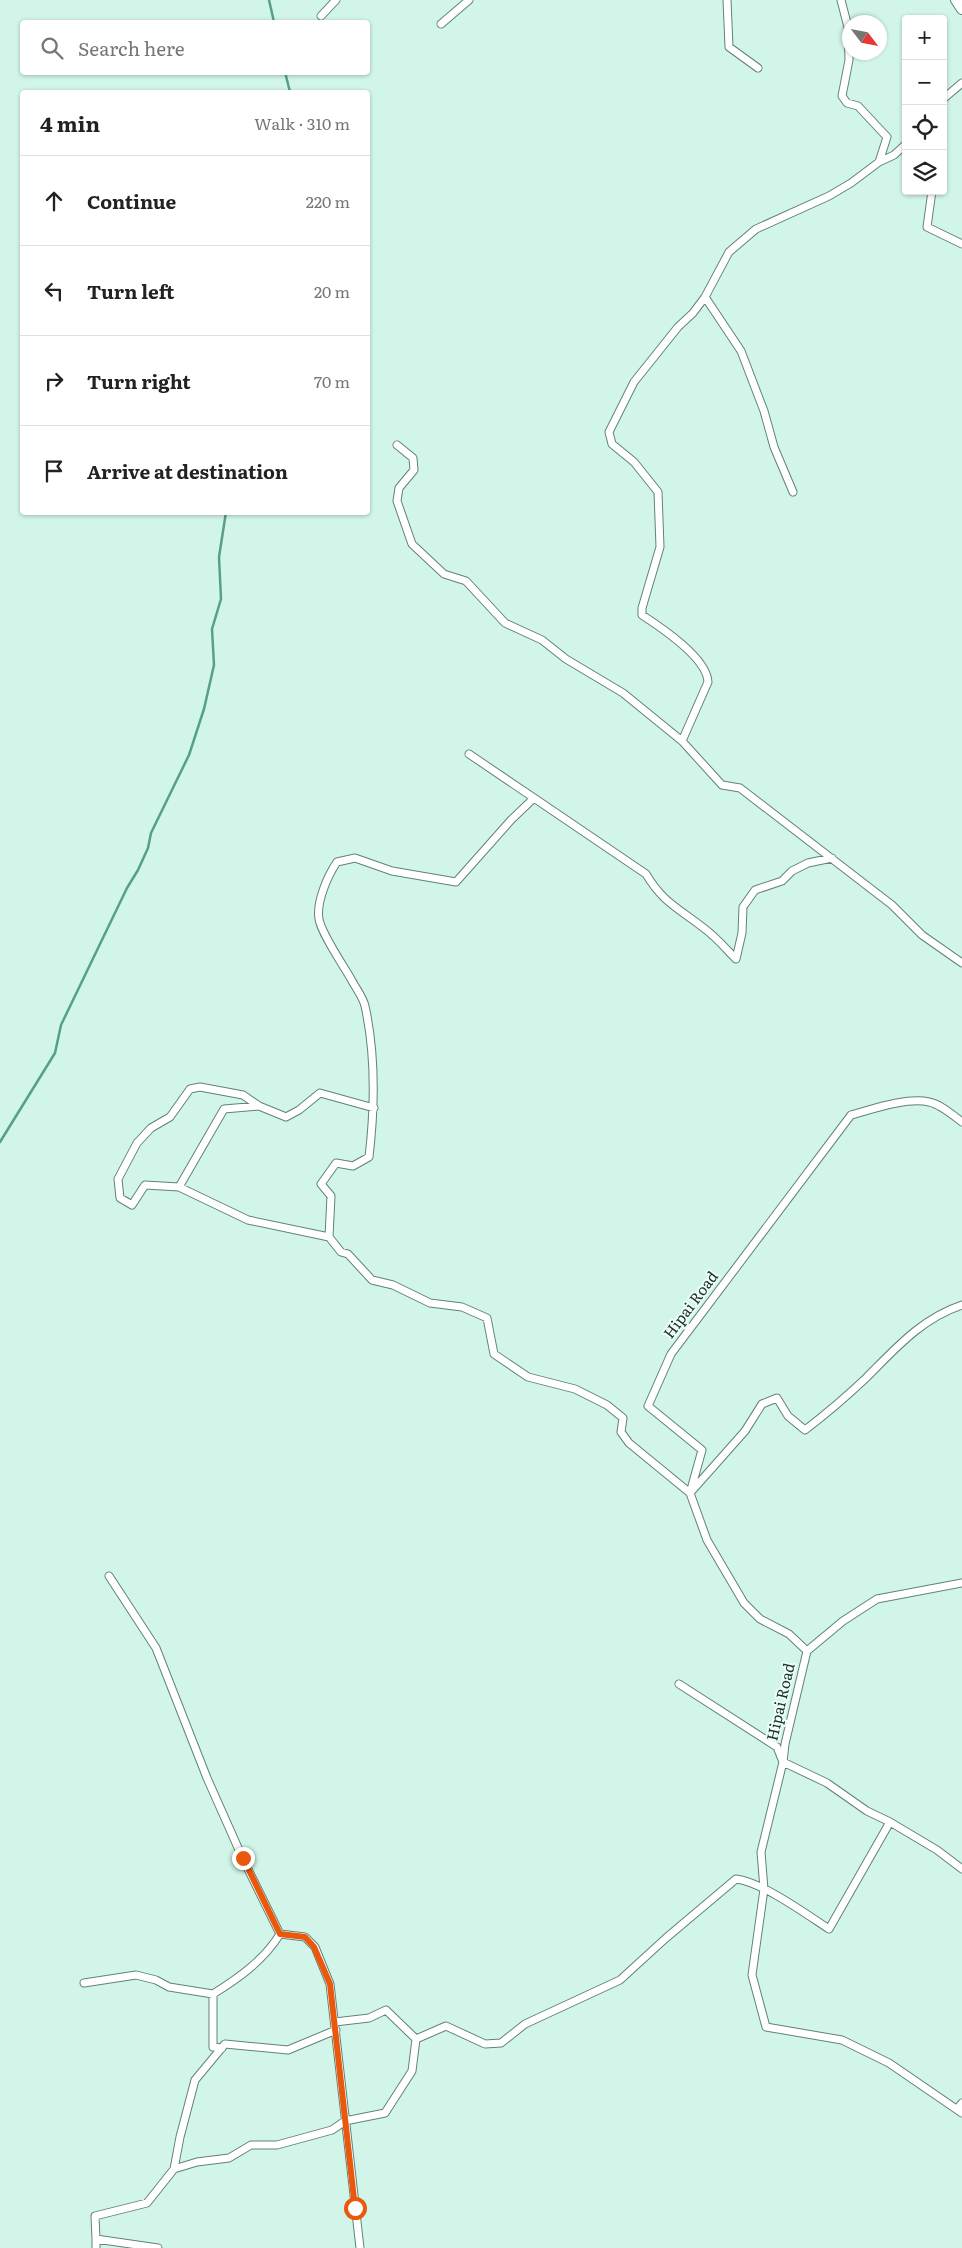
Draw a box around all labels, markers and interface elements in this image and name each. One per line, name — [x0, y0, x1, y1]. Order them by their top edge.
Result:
north arrow — [842, 15, 887, 60]
map controls — [902, 15, 947, 195]
button: + — [902, 15, 947, 60]
search box — [20, 20, 370, 75]
icon: search — [38, 34, 66, 62]
text: Search here — [78, 34, 185, 62]
button: − — [902, 60, 947, 105]
button: locate — [902, 105, 947, 150]
text: 4 min — [40, 107, 100, 138]
text: Walk · 310 m — [254, 111, 350, 135]
button: layers — [902, 150, 947, 195]
icon: ahead — [40, 187, 68, 215]
text: Continue — [87, 187, 176, 215]
text: 220 m — [306, 189, 350, 213]
icon: left — [40, 277, 68, 305]
text: Turn left — [87, 277, 174, 305]
text: 20 m — [314, 279, 350, 303]
icon: right — [40, 367, 68, 395]
text: Turn right — [87, 367, 191, 395]
text: 70 m — [314, 369, 350, 393]
icon: arrive — [40, 457, 68, 485]
text: Arrive at destination — [87, 457, 288, 485]
street label: Hipai Road — [657, 1266, 723, 1343]
street label: Hipai Road — [759, 1660, 800, 1743]
route end — [232, 1847, 255, 1870]
route start — [344, 2197, 367, 2220]

